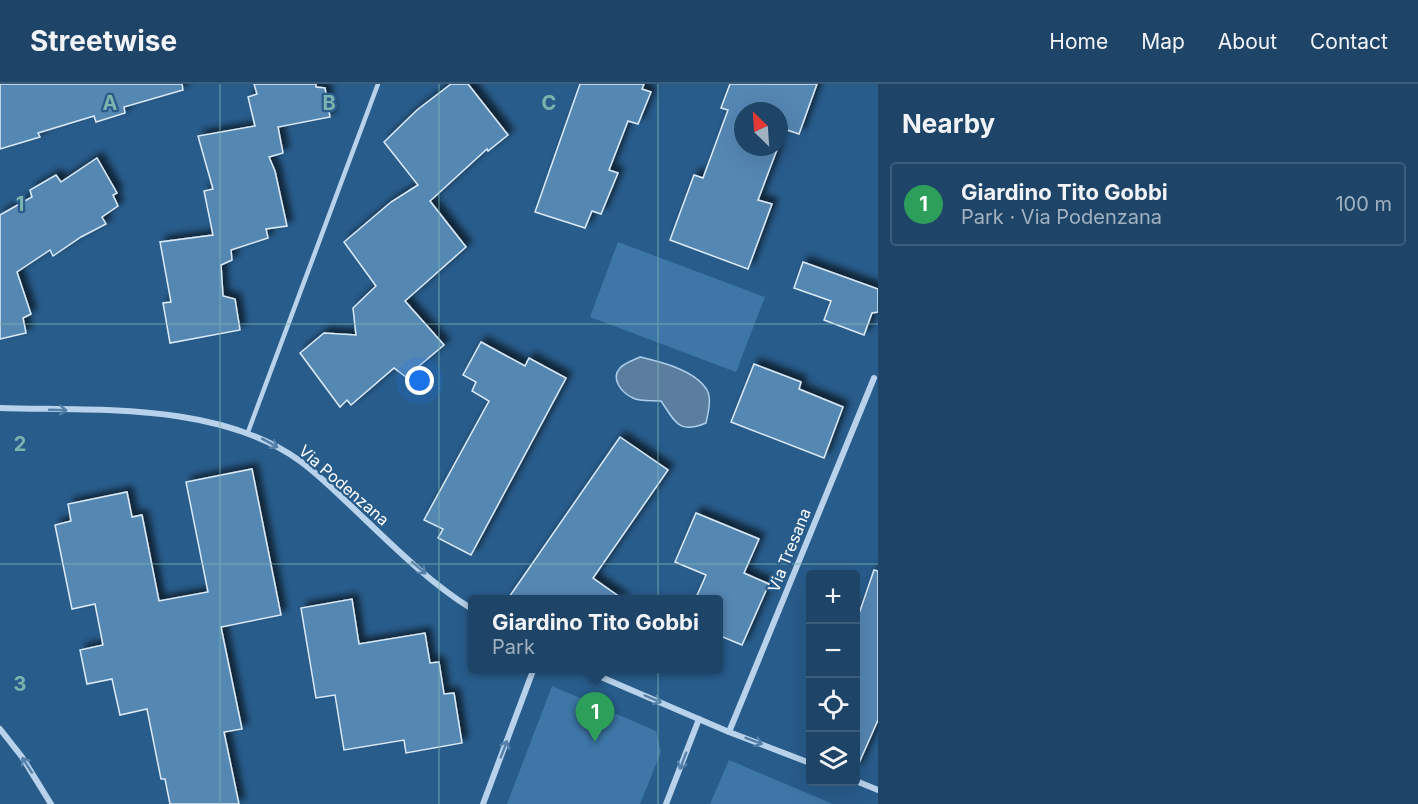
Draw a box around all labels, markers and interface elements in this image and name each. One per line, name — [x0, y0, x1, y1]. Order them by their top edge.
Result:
text: Streetwise — [30, 24, 177, 58]
text: Home — [1049, 29, 1108, 54]
text: Map — [1141, 29, 1185, 54]
text: About — [1218, 29, 1277, 54]
text: Contact — [1310, 29, 1388, 54]
text: A — [103, 91, 118, 115]
text: B — [322, 91, 336, 115]
text: C — [542, 91, 556, 115]
north arrow — [734, 102, 788, 156]
text: Nearby — [902, 108, 995, 139]
text: Giardino Tito Gobbi — [961, 179, 1168, 205]
text: 1 — [16, 192, 24, 216]
text: 1 — [919, 192, 928, 216]
text: 100 m — [1335, 192, 1392, 216]
text: Park · Via Podenzana — [961, 205, 1162, 229]
your location — [405, 366, 434, 395]
one-way arrow — [48, 404, 68, 415]
text: 2 — [14, 432, 26, 456]
one-way arrow — [261, 437, 278, 449]
street label: Via Podenzana — [295, 440, 393, 530]
street label: Via Tresana — [763, 505, 815, 595]
one-way arrow — [411, 561, 426, 575]
map controls — [806, 570, 860, 786]
button: + — [806, 570, 860, 624]
popup — [468, 595, 723, 673]
text: Giardino Tito Gobbi — [492, 609, 699, 635]
button: − — [806, 624, 860, 678]
text: Park — [492, 635, 535, 659]
text: 3 — [14, 672, 26, 696]
button: locate — [806, 678, 860, 732]
pin: 1 — [576, 692, 614, 742]
one-way arrow — [644, 694, 662, 705]
button: layers — [806, 732, 860, 786]
one-way arrow — [744, 736, 762, 747]
one-way arrow — [499, 740, 510, 759]
one-way arrow — [677, 752, 688, 770]
one-way arrow — [21, 758, 33, 774]

